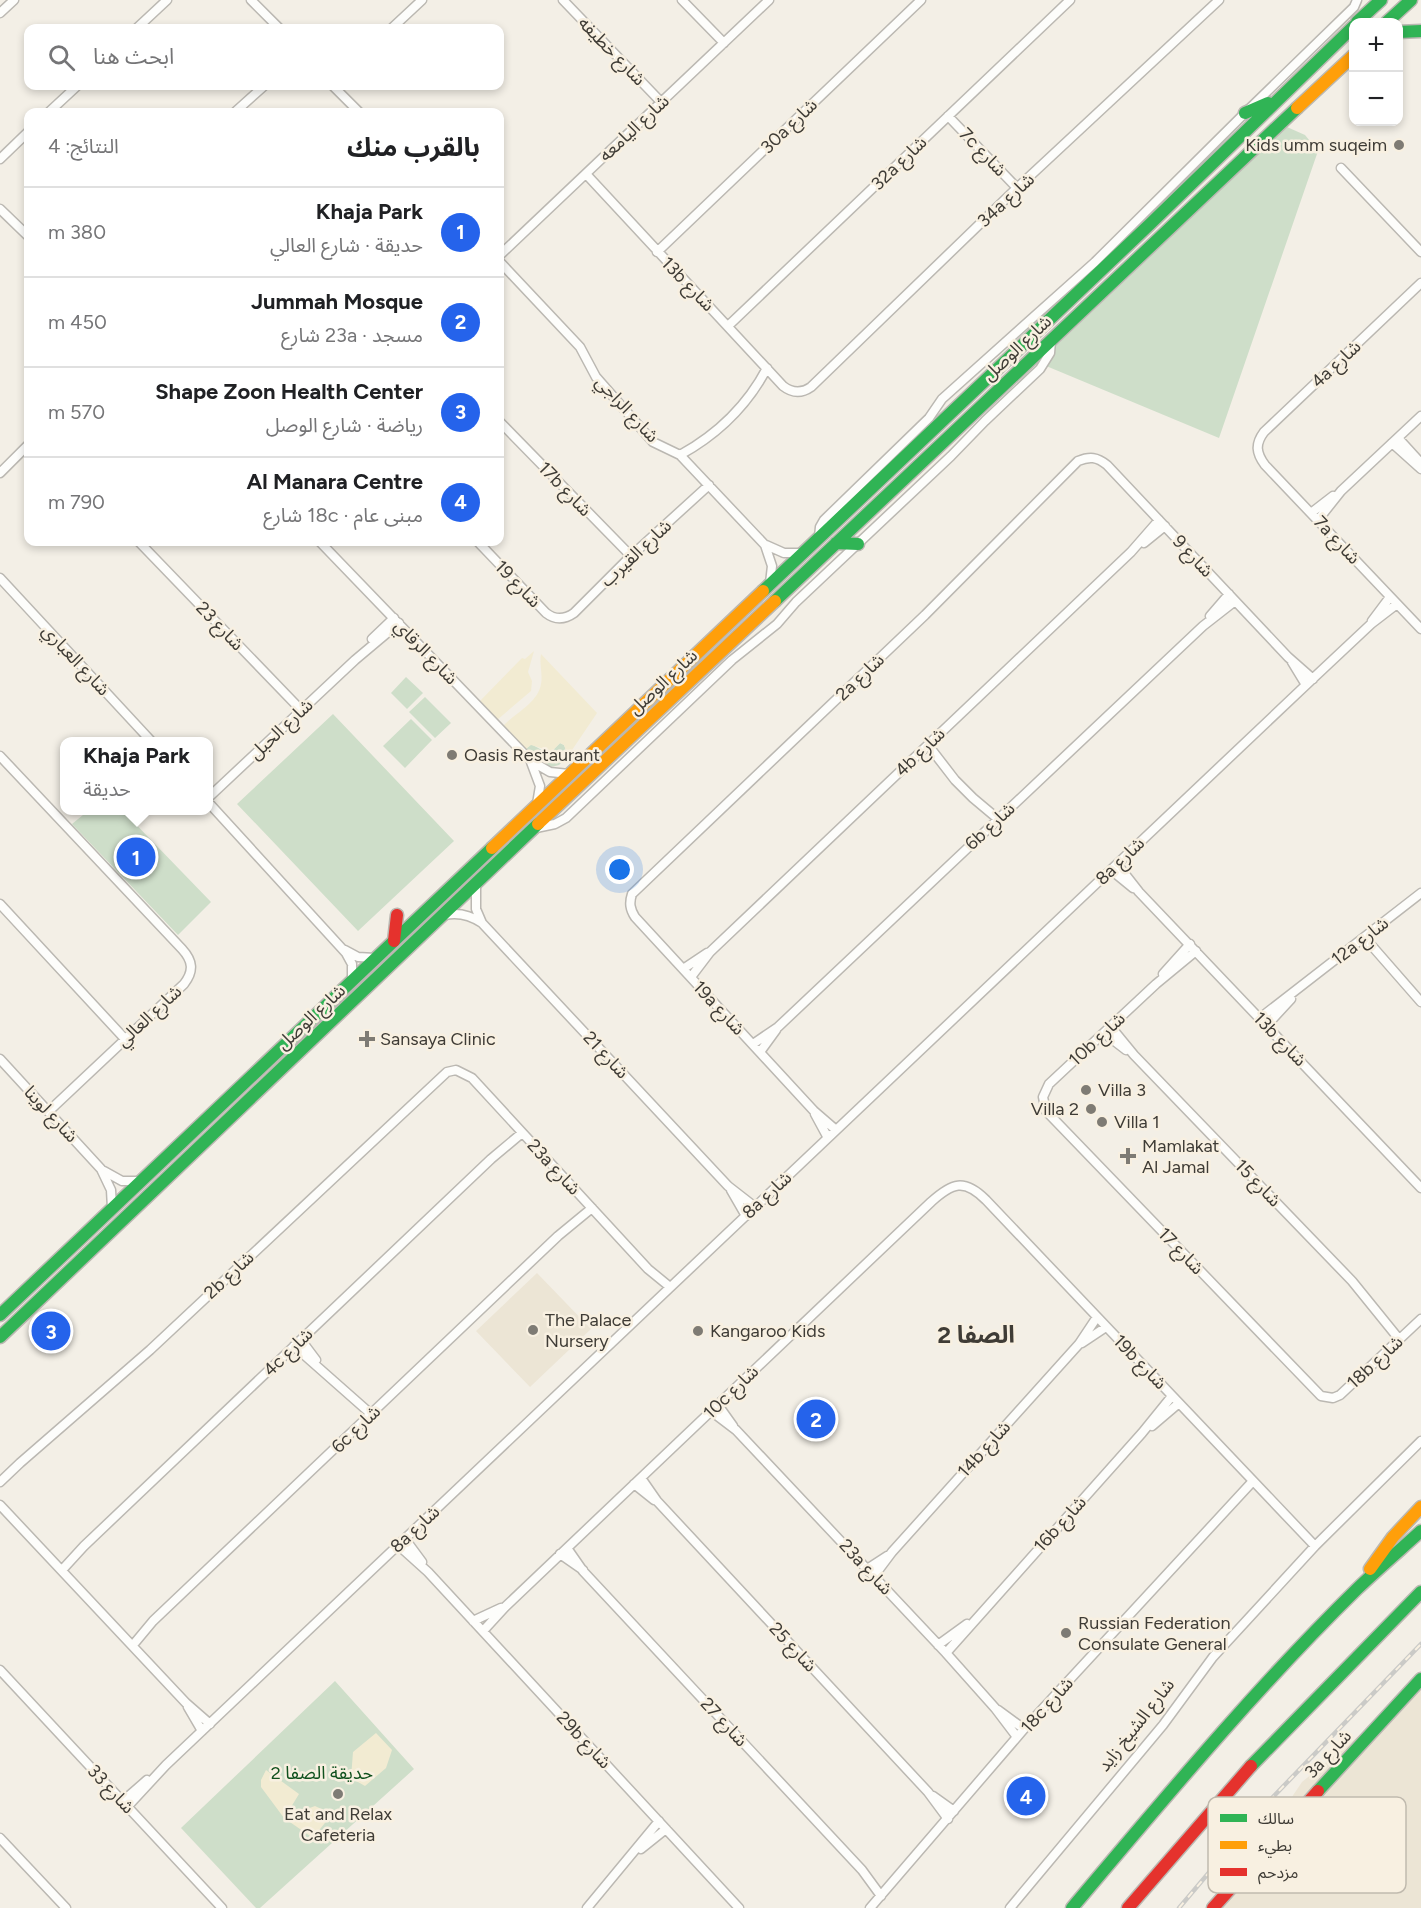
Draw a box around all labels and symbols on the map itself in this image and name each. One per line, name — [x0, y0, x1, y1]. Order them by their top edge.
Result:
street label: شارع خطيفه — [572, 12, 650, 92]
street label: شارع اليامعه — [594, 90, 676, 168]
street label: 30a شارع — [756, 94, 824, 160]
street label: 7c شارع — [952, 123, 1011, 183]
street label: 32a شارع — [867, 131, 933, 197]
place label: Kids umm suqeim — [1245, 134, 1387, 156]
marker: Kids umm suqeim — [1392, 138, 1406, 152]
street label: 34a شارع — [973, 168, 1041, 234]
street label: 13b شارع — [655, 252, 719, 318]
street label: شارع الوصل — [978, 310, 1058, 388]
street label: 4a شارع — [1307, 336, 1367, 395]
street label: شارع الراجي — [588, 371, 663, 449]
street label: 17b شارع — [532, 457, 596, 523]
street label: 7a شارع — [1307, 511, 1365, 571]
street label: شارع القيرب — [596, 515, 678, 594]
street label: شارع 9 — [1166, 530, 1218, 584]
street label: شارع 19 — [488, 556, 546, 614]
street label: شارع 23 — [189, 597, 249, 657]
street label: شارع الرقاي — [387, 615, 462, 691]
street label: شارع العباري — [35, 620, 115, 702]
street label: شارع الوصل — [624, 644, 704, 722]
street label: 2a شارع — [831, 649, 891, 707]
street label: شارع الحبل — [245, 694, 320, 766]
street label: 4b شارع — [890, 723, 952, 783]
place label: Oasis Restaurant — [464, 744, 600, 766]
marker: Oasis Restaurant — [445, 748, 459, 762]
street label: 6b شارع — [960, 797, 1022, 857]
street label: 8a شارع — [1091, 832, 1151, 892]
pin: 1 — [116, 834, 156, 880]
your location — [605, 855, 634, 884]
street label: 12a شارع — [1327, 912, 1395, 972]
street label: 19a شارع — [686, 976, 750, 1042]
street label: شارع الوصل — [272, 979, 352, 1057]
street label: شارع العالي — [112, 980, 188, 1054]
street label: 10b شارع — [1064, 1007, 1132, 1073]
street label: 13b شارع — [1247, 1007, 1311, 1073]
street label: شارع 21 — [576, 1027, 633, 1085]
place label: Sansaya Clinic — [380, 1028, 496, 1050]
marker: Sansaya Clinic — [358, 1030, 376, 1048]
place label: Villa 3 — [1098, 1079, 1146, 1101]
street label: شارع لوينا — [17, 1081, 83, 1149]
marker: Villa 3 — [1079, 1083, 1093, 1097]
place label: Villa 2 — [1031, 1098, 1079, 1120]
marker: Villa 2 — [1084, 1102, 1098, 1116]
place label: Villa 1 — [1114, 1111, 1160, 1133]
marker: Villa 1 — [1095, 1115, 1109, 1129]
street label: 23a شارع — [520, 1134, 585, 1202]
place label: Mamlakat Al Jamal — [1142, 1135, 1220, 1178]
marker: Mamlakat Al Jamal — [1119, 1147, 1137, 1165]
street label: شارع 15 — [1228, 1155, 1286, 1213]
street label: 8a شارع — [738, 1167, 798, 1226]
street label: شارع 17 — [1151, 1223, 1209, 1281]
street label: 2b شارع — [200, 1246, 261, 1306]
pin: 3 — [32, 1308, 70, 1354]
place label: The Palace Nursery — [545, 1309, 632, 1352]
place label: Kangaroo Kids — [710, 1320, 825, 1342]
district label: الصفا 2 — [937, 1320, 1015, 1349]
street label: 4c شارع — [259, 1323, 319, 1383]
marker: The Palace Nursery — [526, 1323, 540, 1337]
marker: Kangaroo Kids — [691, 1324, 705, 1338]
street label: 19b شارع — [1106, 1330, 1171, 1396]
street label: 18b شارع — [1342, 1331, 1410, 1396]
street label: 10c شارع — [699, 1360, 765, 1426]
pin: 2 — [796, 1396, 836, 1442]
street label: 6c شارع — [327, 1400, 387, 1460]
street label: 14b شارع — [953, 1416, 1017, 1484]
street label: 16b شارع — [1029, 1491, 1093, 1559]
street label: 8a شارع — [386, 1501, 446, 1560]
street label: 23a شارع — [832, 1534, 897, 1602]
place label: Russian Federation Consulate General — [1078, 1612, 1231, 1655]
street label: شارع 25 — [762, 1618, 821, 1678]
marker: Russian Federation Consulate General — [1059, 1626, 1073, 1640]
street label: 18c شارع — [1016, 1672, 1080, 1740]
street label: شارع الشيخ زايد — [1093, 1674, 1182, 1778]
street label: شارع 27 — [694, 1693, 752, 1753]
street label: 29b شارع — [550, 1707, 616, 1775]
street label: 3a شارع — [1300, 1725, 1358, 1785]
street label: شارع 33 — [81, 1760, 139, 1820]
park label: حديقة الصفا 2 — [271, 1762, 373, 1784]
pin: 4 — [1006, 1774, 1046, 1818]
marker: Eat and Relax Cafeteria — [331, 1787, 345, 1801]
legend — [1208, 1797, 1406, 1893]
place label: Eat and Relax Cafeteria — [284, 1803, 392, 1846]
text: سالك — [1258, 1809, 1294, 1828]
text: بطيء — [1258, 1836, 1292, 1858]
text: مزدحم — [1258, 1863, 1298, 1885]

